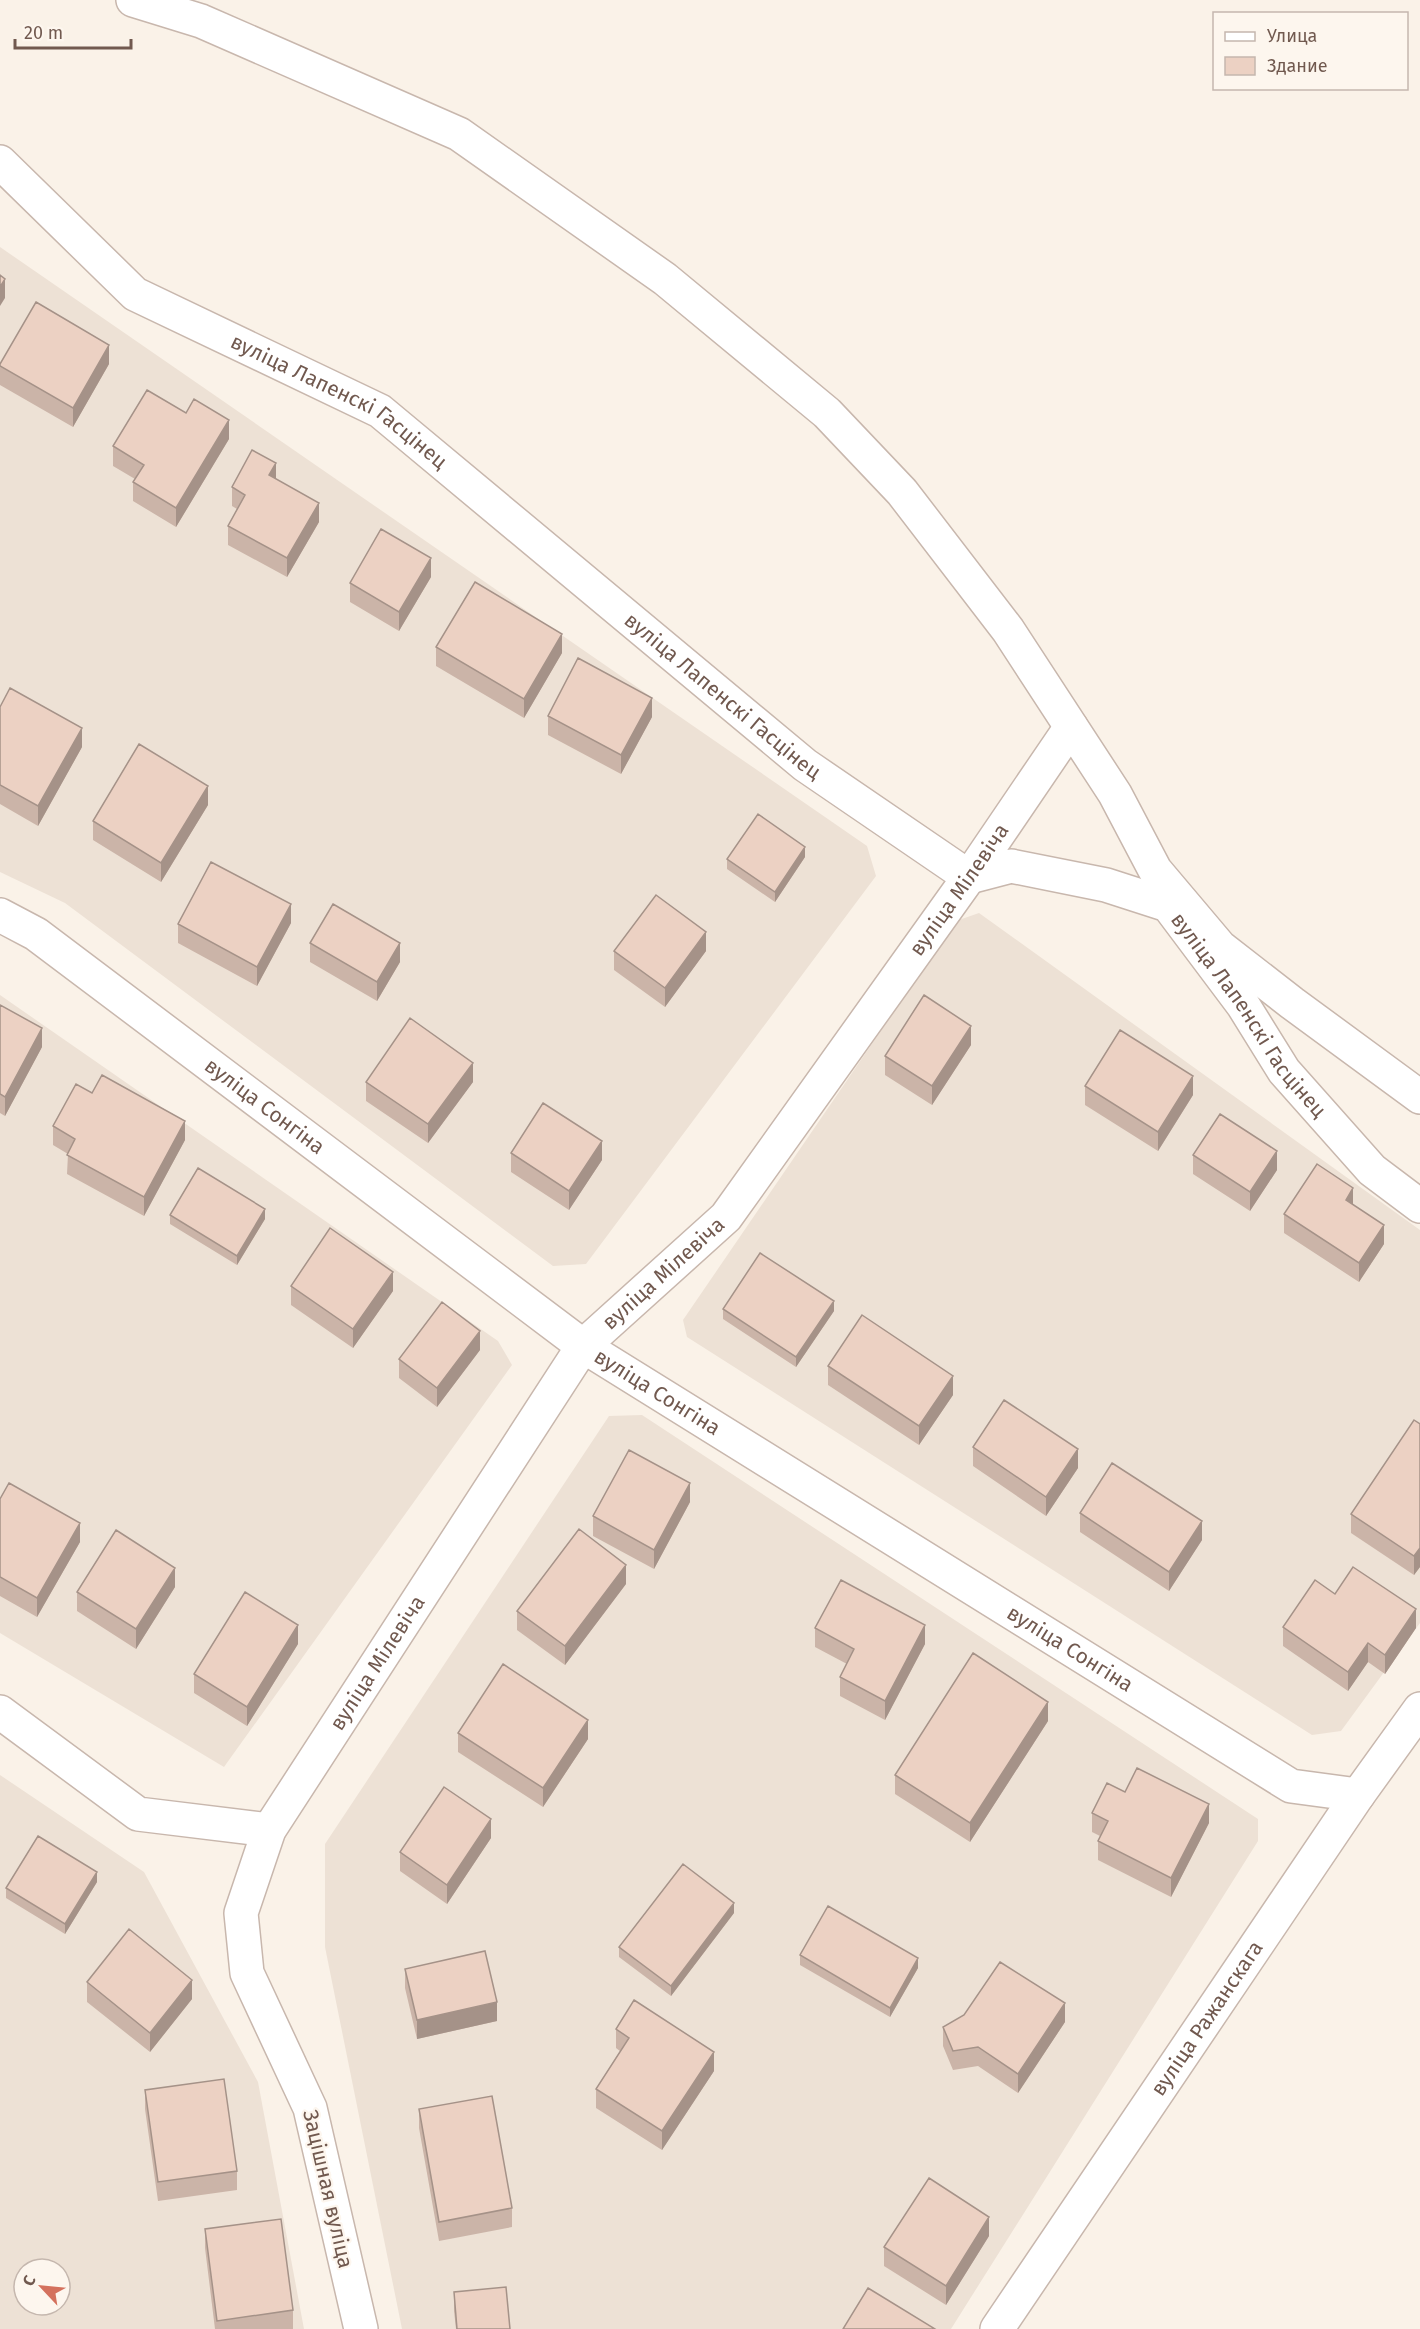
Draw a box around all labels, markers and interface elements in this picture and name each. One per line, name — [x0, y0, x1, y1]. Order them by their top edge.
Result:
scale bar — [15, 12, 130, 50]
legend — [1213, 12, 1408, 90]
text: 20 m — [24, 22, 63, 44]
text: Улица — [1267, 25, 1317, 47]
text: Здание — [1267, 55, 1328, 77]
street label: вуліца Лапенскі Гасцінец — [226, 329, 452, 474]
street label: вуліца Лапенскі Гасцінец — [619, 607, 826, 785]
street label: вуліца Мілевіча — [904, 819, 1014, 961]
street label: вуліца Лапенскі Гасцінец — [1165, 907, 1332, 1123]
street label: вуліца Сонгіна — [199, 1053, 330, 1160]
street label: вуліца Мілевіча — [597, 1212, 730, 1335]
street label: вуліца Сонгіна — [589, 1343, 725, 1441]
street label: вуліца Мілевіча — [324, 1590, 431, 1735]
street label: вуліца Сонгіна — [1002, 1600, 1138, 1698]
street label: вуліца Ражанскага — [1145, 1936, 1269, 2101]
street label: Зацішная вуліца — [297, 2107, 359, 2271]
north arrow — [12, 2257, 72, 2317]
text: С — [18, 2272, 40, 2289]

